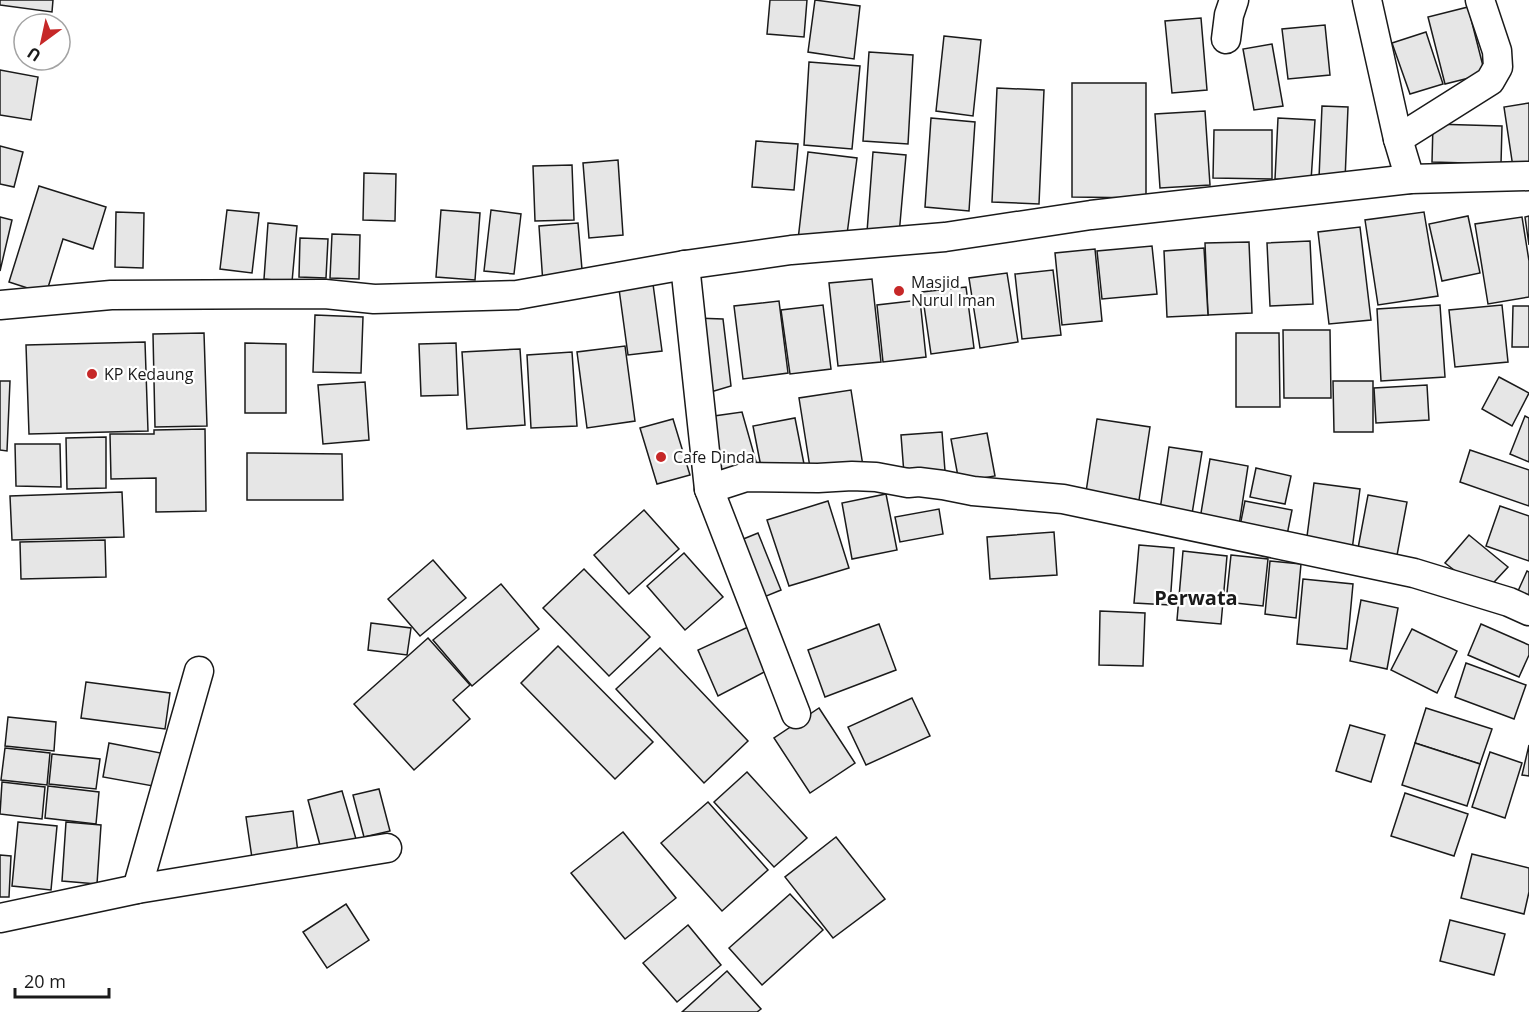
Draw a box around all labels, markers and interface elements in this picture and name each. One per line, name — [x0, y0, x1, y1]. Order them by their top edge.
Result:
north arrow — [12, 12, 72, 72]
text: U — [23, 42, 45, 67]
place label: Masjid Nurul Iman — [911, 271, 995, 311]
marker: Masjid Nurul Iman — [892, 284, 906, 298]
place label: KP Kedaung — [104, 363, 194, 385]
marker: KP Kedaung — [85, 367, 99, 381]
place label: Cafe Dinda — [673, 446, 755, 468]
marker: Cafe Dinda — [654, 450, 668, 464]
district label: Perwata — [1154, 584, 1238, 611]
scale bar — [15, 961, 110, 999]
text: 20 m — [24, 969, 66, 993]

